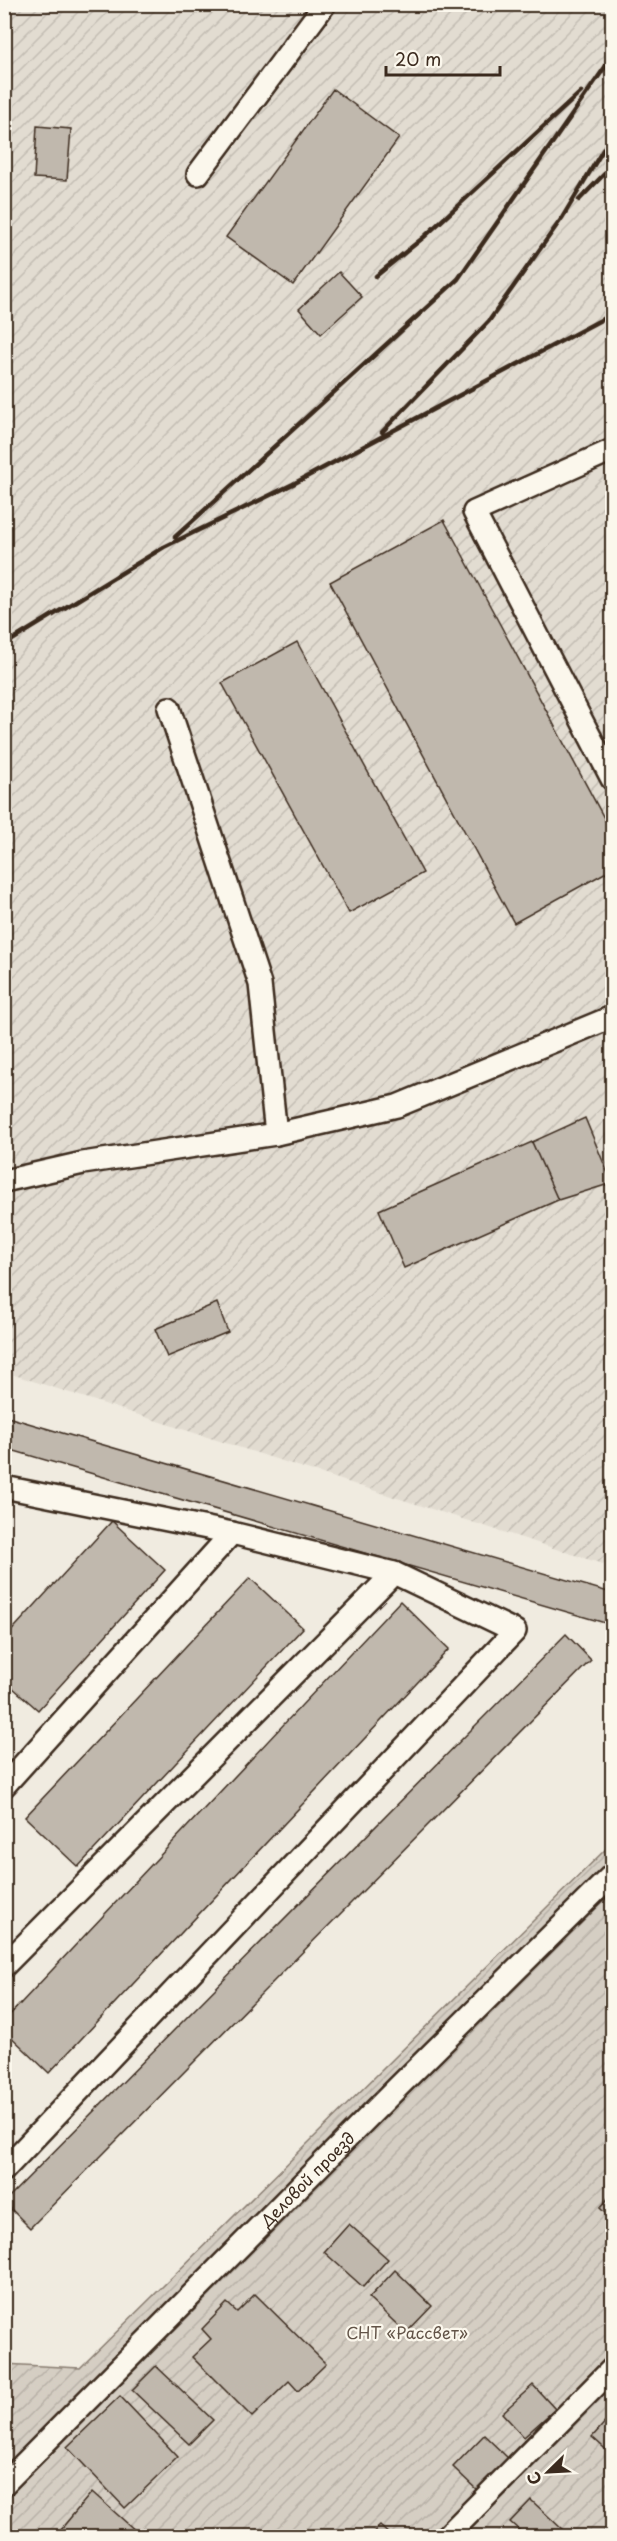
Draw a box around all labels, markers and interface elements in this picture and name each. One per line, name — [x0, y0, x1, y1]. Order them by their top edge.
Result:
scale bar — [386, 39, 500, 77]
text: 20 m — [395, 45, 441, 72]
street label: Деловой проезд — [253, 2126, 360, 2233]
park label: СНТ «Рассвет» — [346, 2320, 468, 2344]
north arrow — [518, 2442, 578, 2502]
text: С — [520, 2468, 547, 2489]

